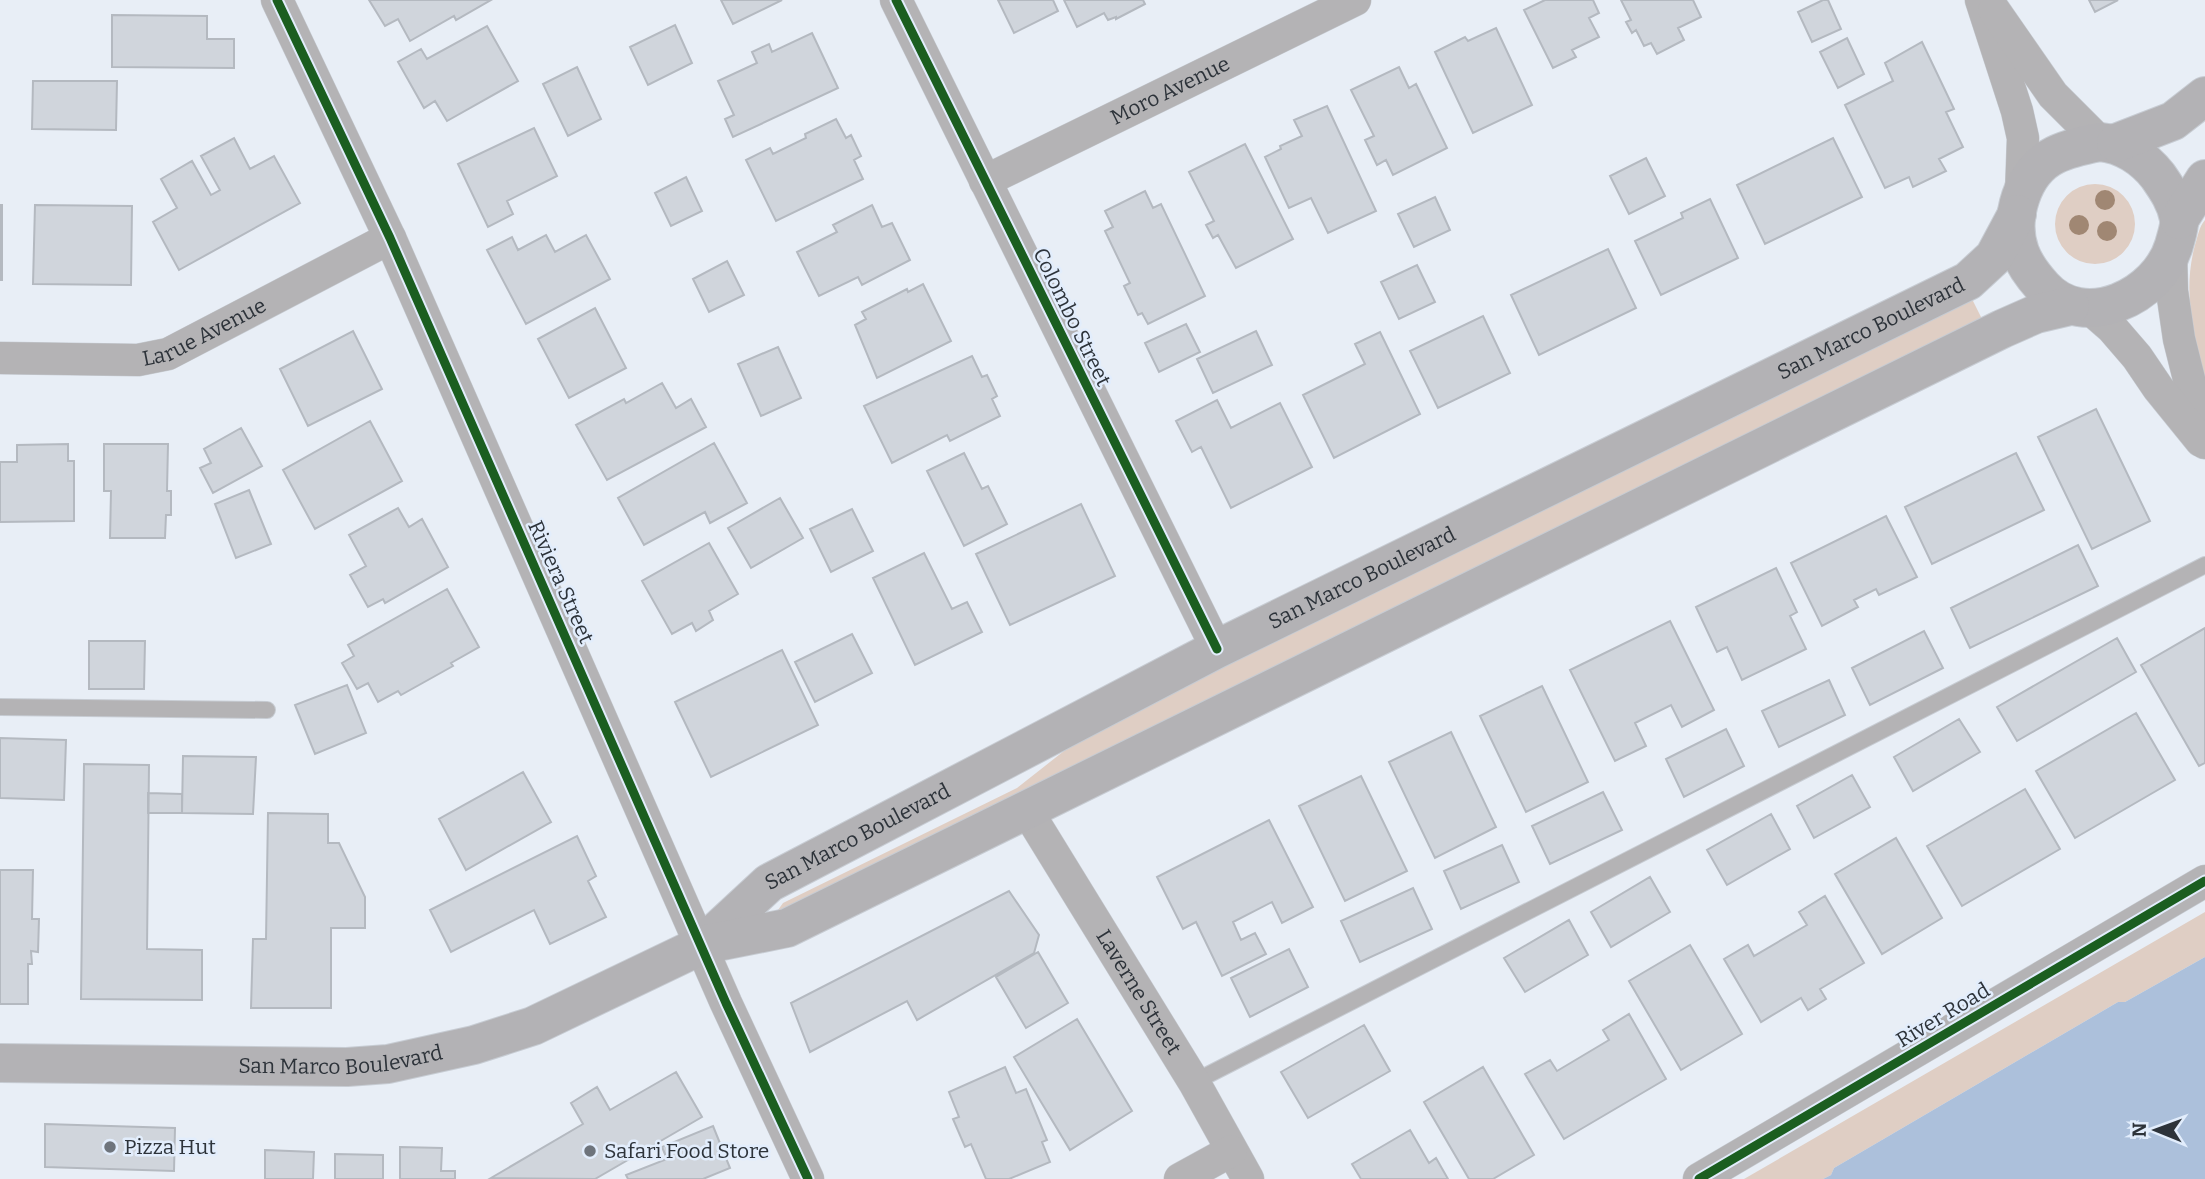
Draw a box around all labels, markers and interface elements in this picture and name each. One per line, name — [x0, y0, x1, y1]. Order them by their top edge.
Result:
street label: Moro Avenue — [1106, 50, 1234, 131]
street label: Colombo Street — [1027, 243, 1117, 391]
street label: San Marco Boulevard — [1773, 272, 1969, 385]
street label: Larue Avenue — [140, 292, 270, 372]
street label: Riviera Street — [522, 517, 600, 648]
street label: San Marco Boulevard — [1264, 521, 1460, 635]
street label: San Marco Boulevard — [760, 778, 954, 896]
street label: Laverne Street — [1090, 925, 1187, 1060]
street label: River Road — [1892, 977, 1994, 1053]
street label: San Marco Boulevard — [238, 1039, 445, 1080]
north arrow — [2121, 1095, 2191, 1165]
text: N — [2128, 1122, 2151, 1137]
place label: Pizza Hut — [124, 1134, 216, 1160]
place label: Safari Food Store — [604, 1138, 769, 1164]
marker: Pizza Hut — [102, 1139, 118, 1155]
marker: Safari Food Store — [582, 1143, 598, 1159]

